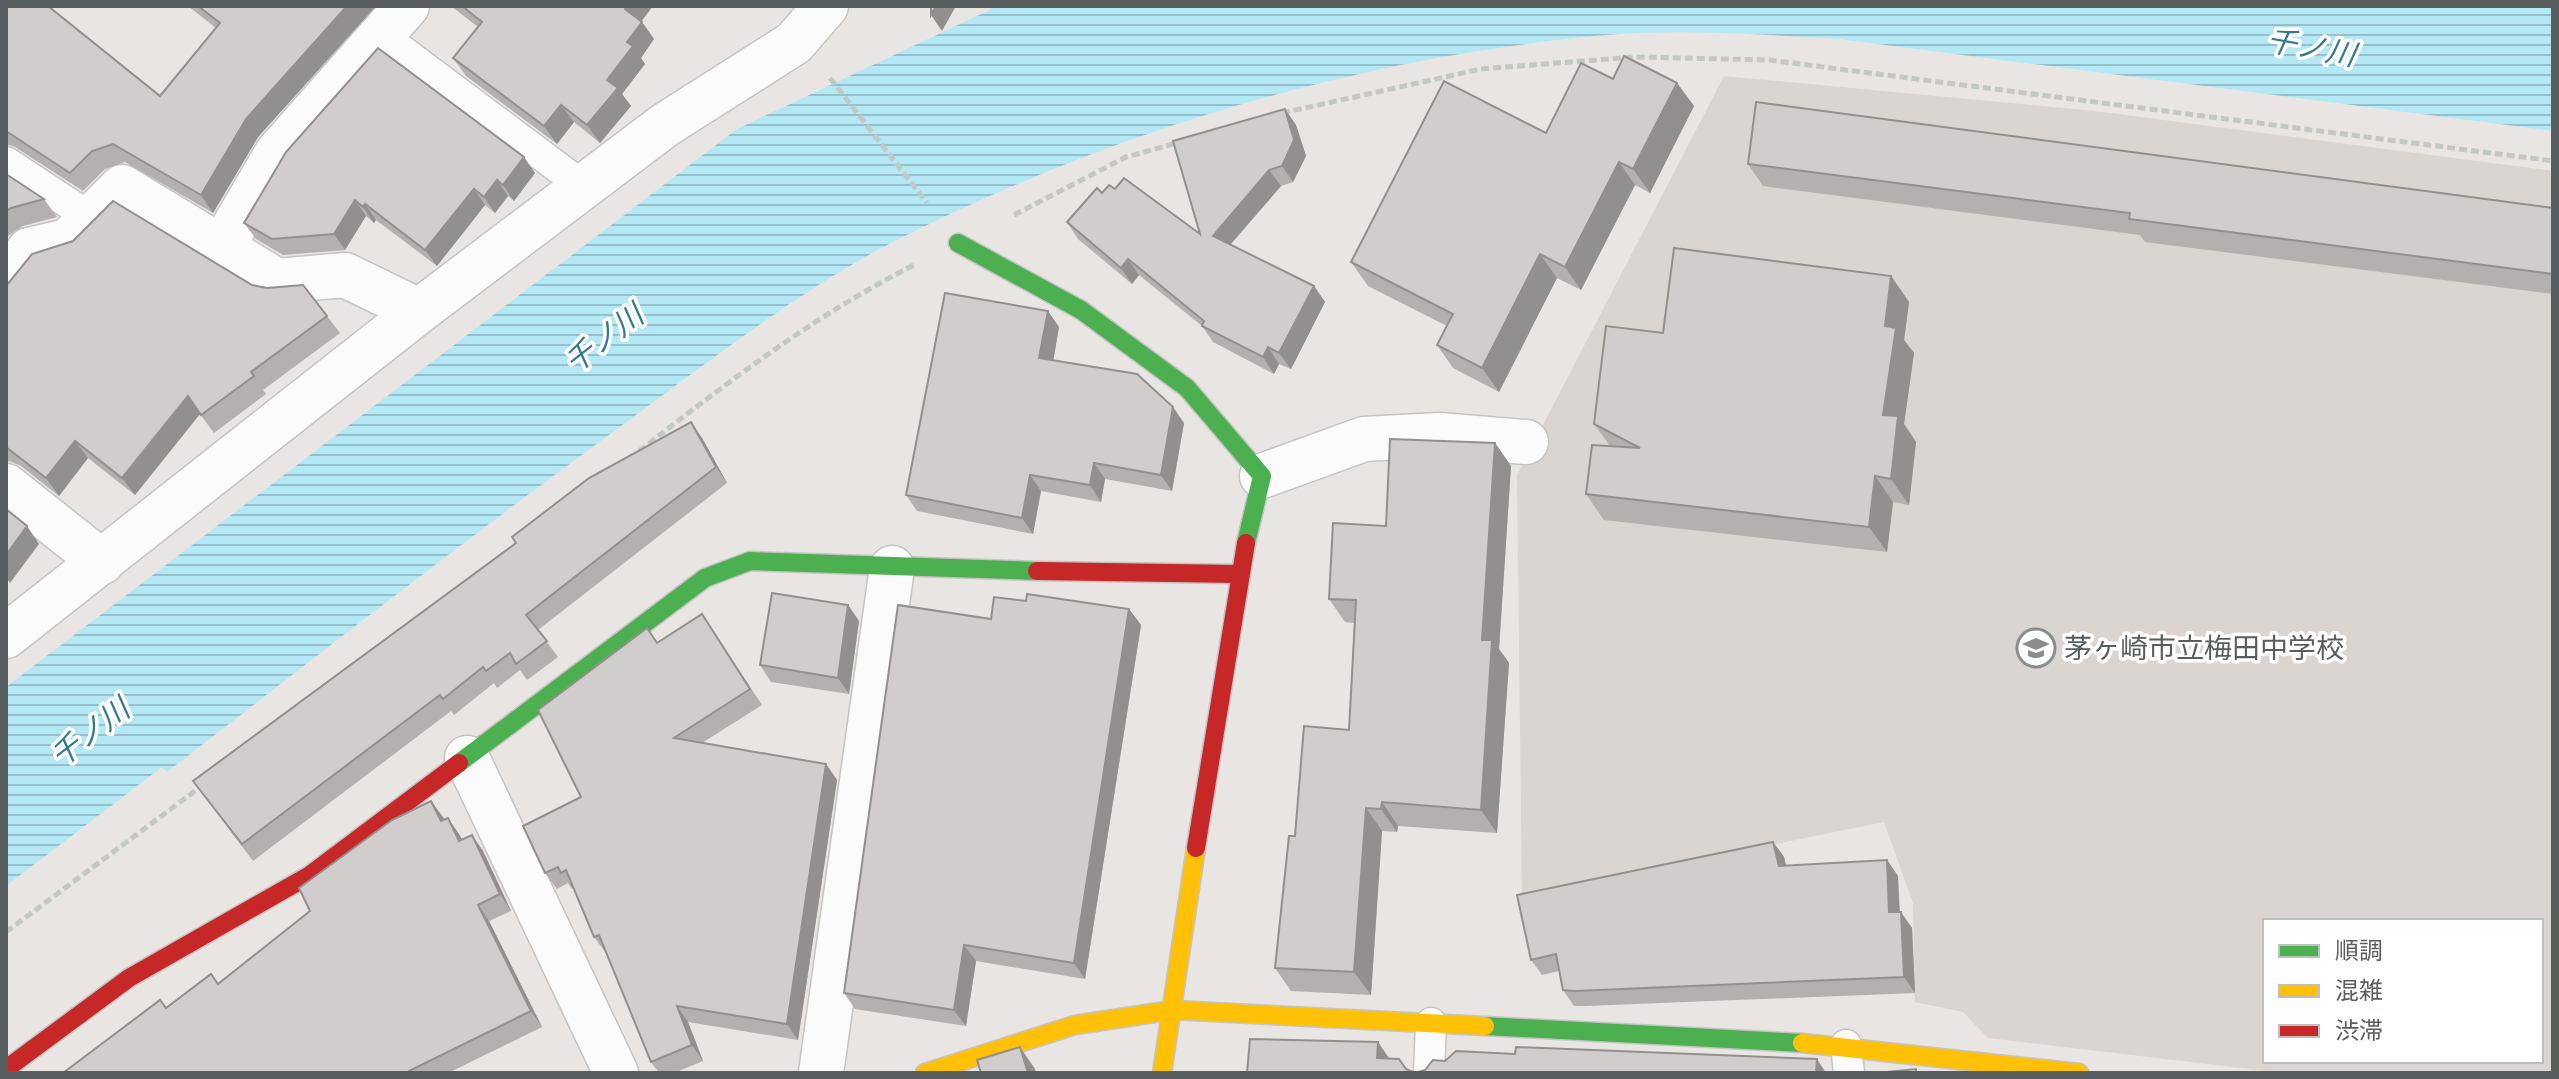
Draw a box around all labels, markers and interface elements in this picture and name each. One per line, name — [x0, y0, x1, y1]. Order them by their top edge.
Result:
water label: 千ノ川 — [2264, 22, 2361, 73]
water label: 千ノ川 — [557, 295, 652, 380]
school or university icon: 茅ヶ崎市立梅田中学校 — [2015, 627, 2057, 669]
place label: 茅ヶ崎市立梅田中学校 — [2064, 632, 2344, 665]
water label: 千ノ川 — [43, 689, 138, 774]
legend — [2263, 919, 2543, 1063]
text: 順調 — [2335, 937, 2383, 965]
text: 混雑 — [2335, 977, 2383, 1005]
text: 渋滞 — [2335, 1017, 2383, 1045]

